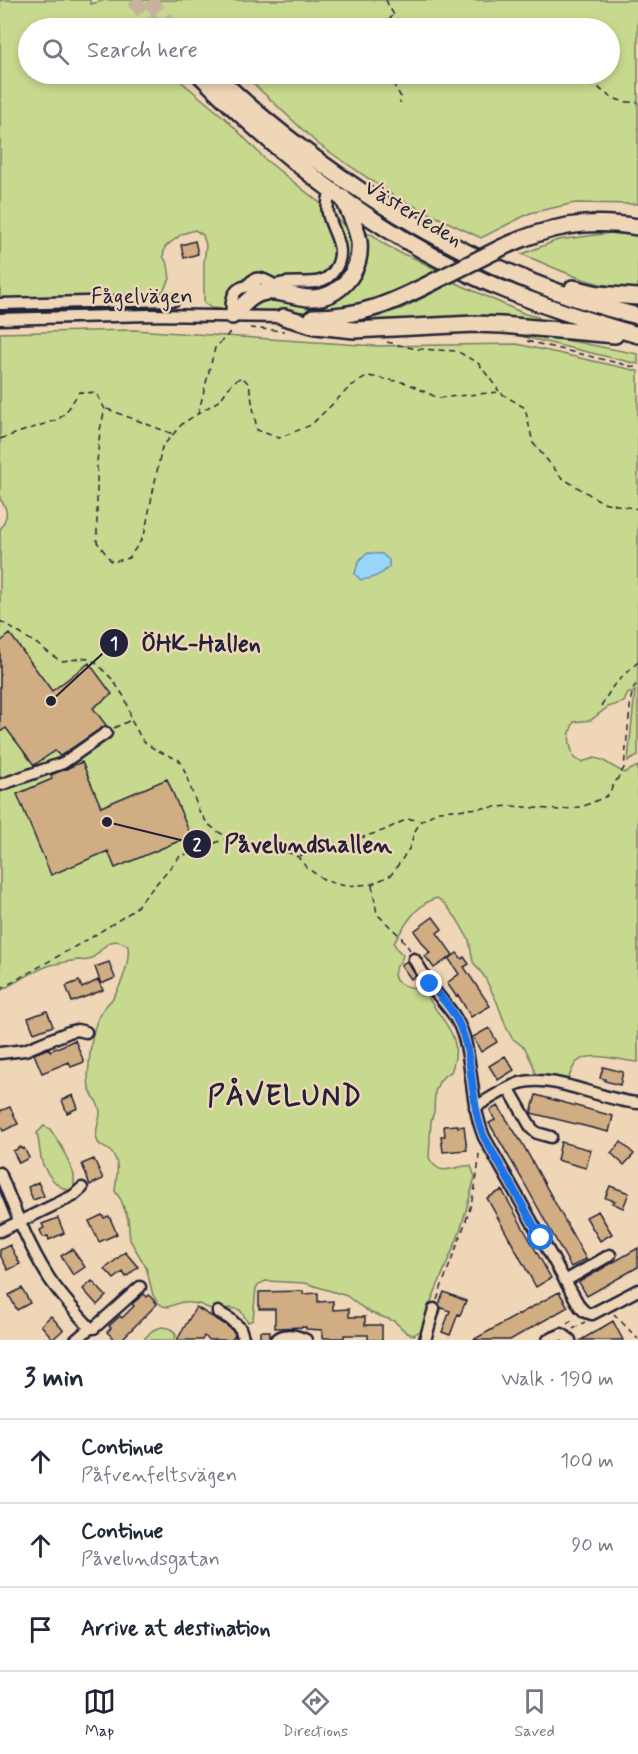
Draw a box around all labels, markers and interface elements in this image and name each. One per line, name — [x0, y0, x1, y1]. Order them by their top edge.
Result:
search box — [18, 18, 620, 84]
icon: search — [39, 35, 72, 68]
text: Search here — [87, 37, 198, 65]
street label: Västerleden — [359, 174, 467, 254]
street label: Fågelvägen — [91, 283, 193, 312]
callout: ÖHK-Hallen — [99, 622, 273, 664]
text: ÖHK-Hallen — [141, 629, 261, 660]
text: 1 — [110, 632, 118, 656]
callout: Påvelundshallen — [182, 823, 404, 865]
text: Påvelundshallen — [224, 830, 392, 861]
text: 2 — [193, 833, 202, 857]
route end — [416, 970, 442, 996]
district label: PÅVELUND — [208, 1077, 362, 1116]
route start — [527, 1224, 553, 1250]
text: 3 min — [24, 1362, 84, 1396]
text: Walk · 190 m — [501, 1366, 614, 1393]
text: Continue — [81, 1434, 163, 1462]
icon: ahead — [24, 1445, 57, 1478]
text: 100 m — [560, 1448, 614, 1475]
text: Påfvenfeltsvägen — [81, 1462, 237, 1489]
text: Continue — [81, 1518, 163, 1546]
icon: ahead — [24, 1529, 57, 1562]
text: 90 m — [571, 1532, 614, 1559]
text: Påvelundsgatan — [81, 1546, 220, 1573]
icon: arrive — [24, 1613, 57, 1646]
text: Arrive at destination — [81, 1615, 271, 1643]
tab: Map — [83, 1685, 116, 1742]
tab: Directions — [282, 1685, 348, 1742]
tab: Saved — [514, 1685, 555, 1742]

